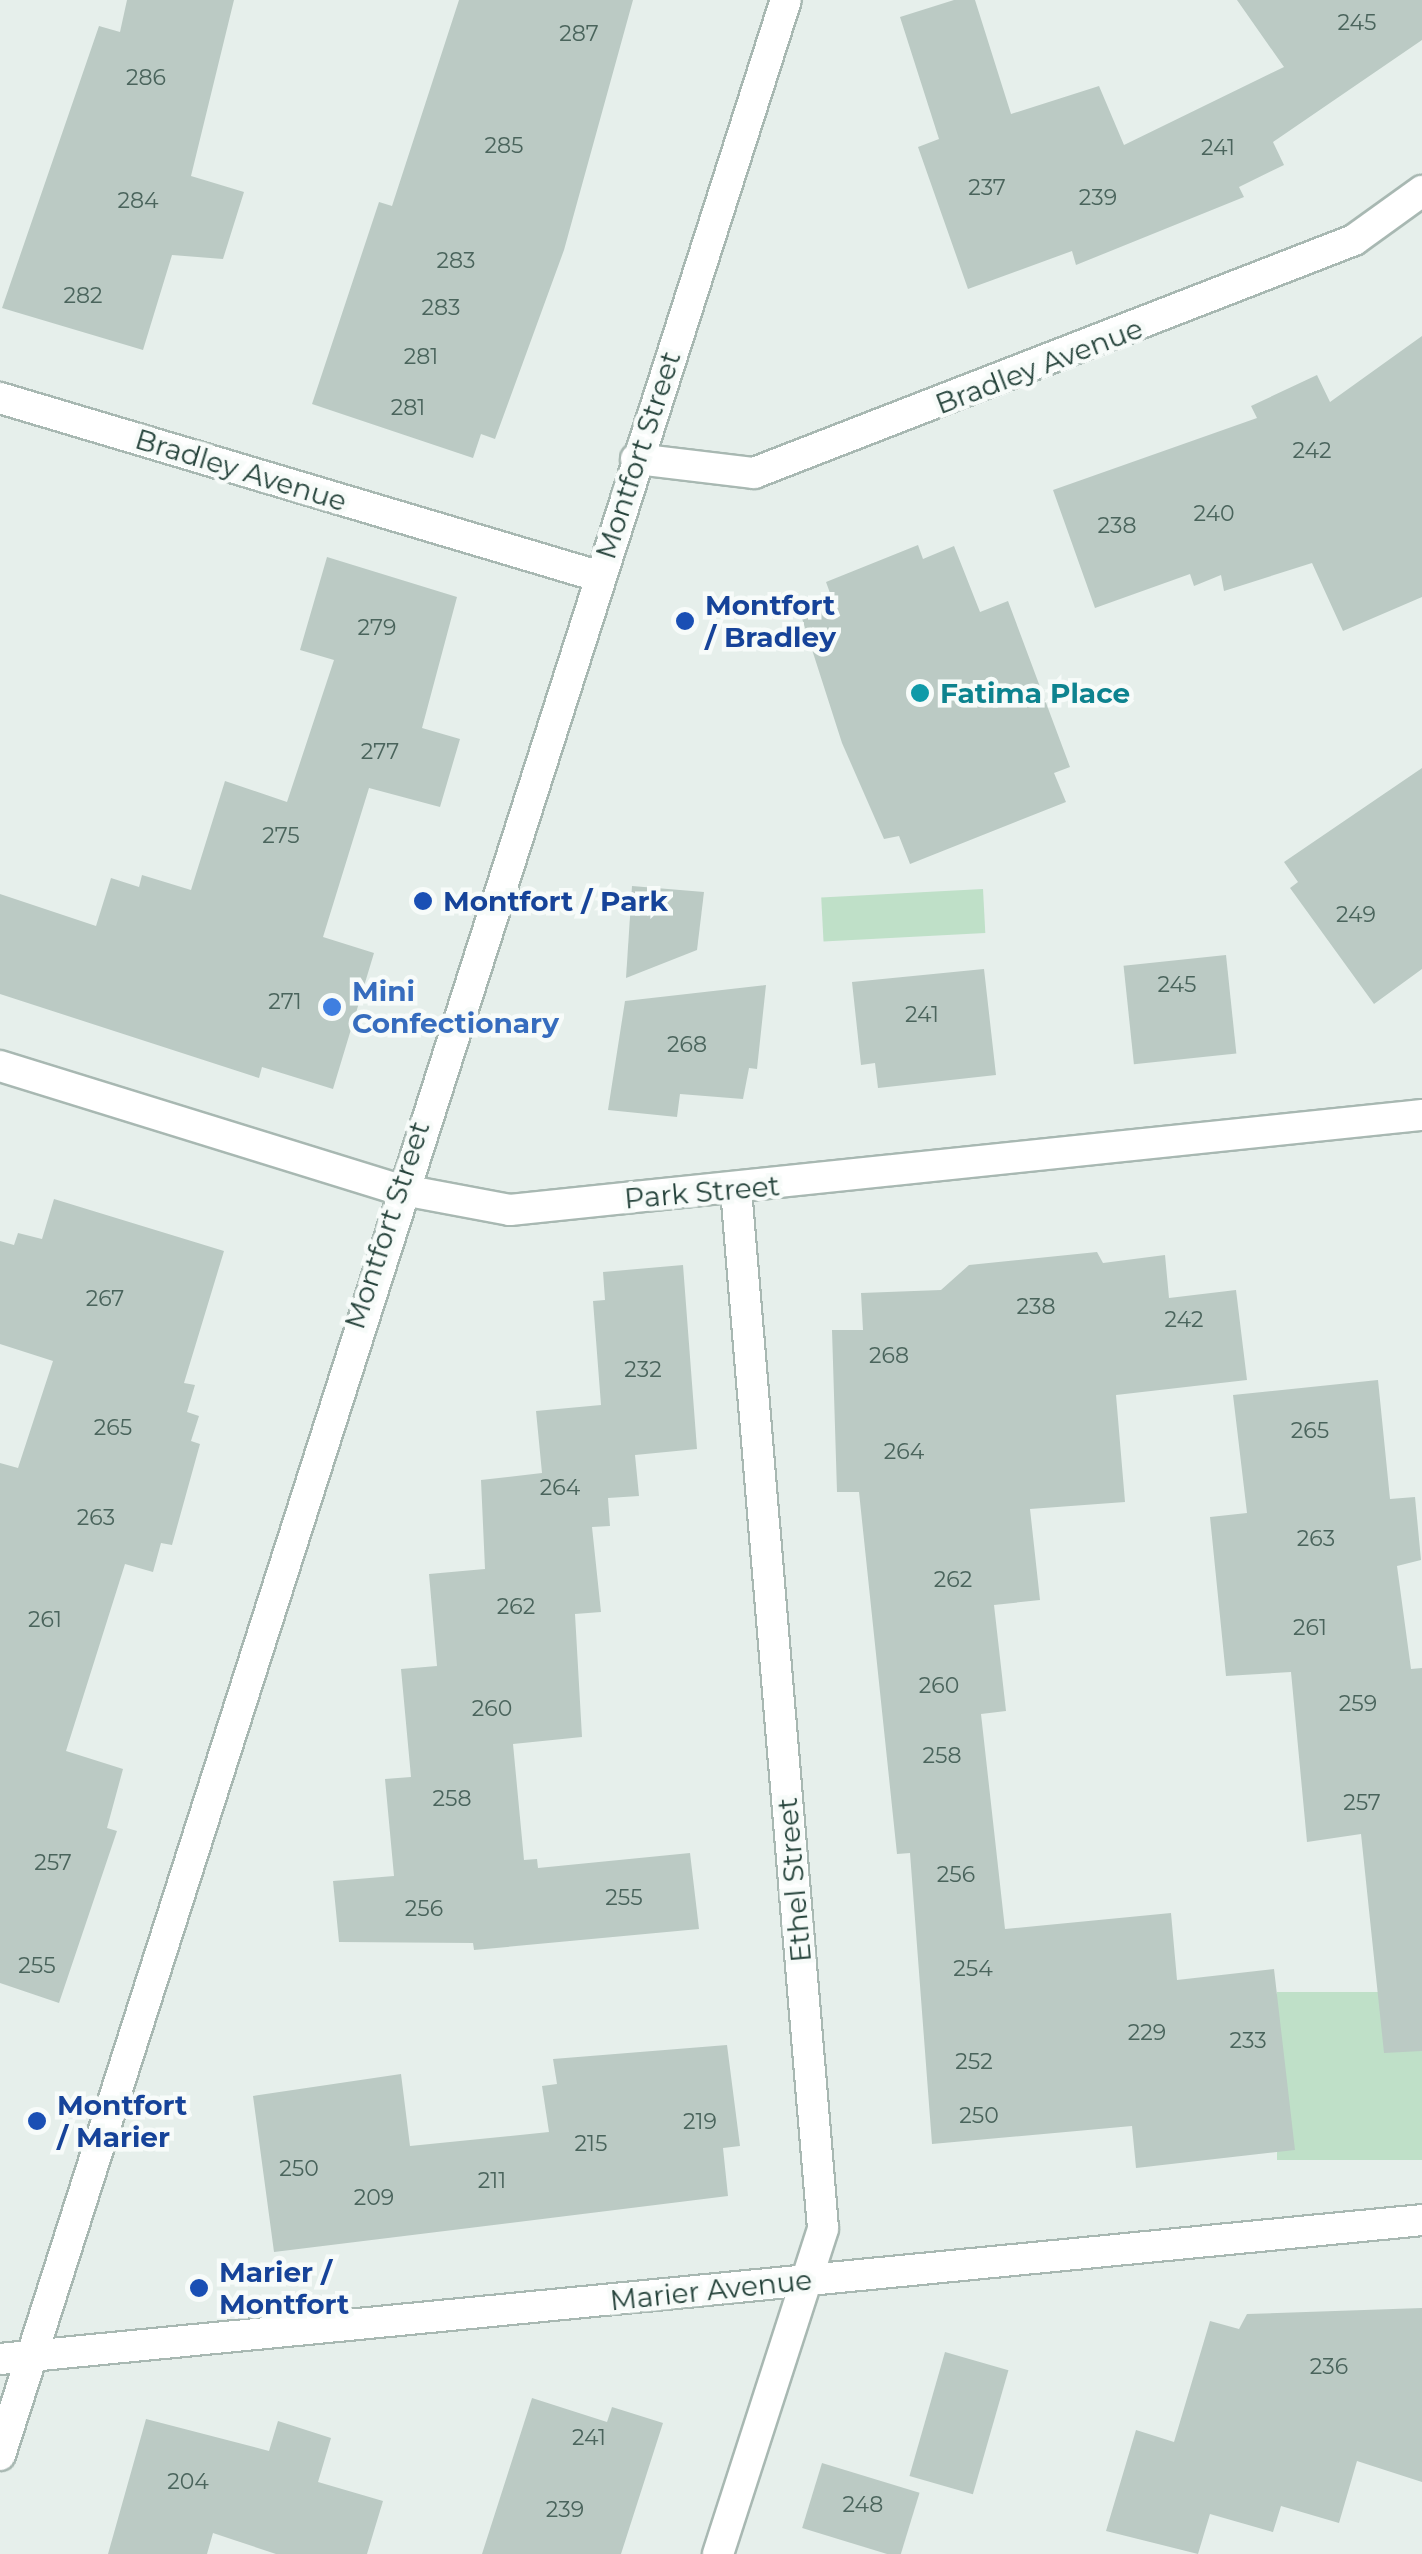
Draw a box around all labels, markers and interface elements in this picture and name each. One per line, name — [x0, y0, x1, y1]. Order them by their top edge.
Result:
house number: 245 — [1338, 10, 1376, 36]
house number: 287 — [559, 21, 599, 47]
house number: 286 — [126, 65, 166, 91]
house number: 285 — [485, 133, 523, 159]
house number: 241 — [1201, 135, 1235, 161]
house number: 237 — [968, 175, 1006, 201]
house number: 239 — [1079, 185, 1117, 211]
house number: 284 — [117, 188, 159, 214]
house number: 283 — [437, 248, 475, 274]
house number: 282 — [63, 283, 103, 309]
house number: 283 — [422, 295, 460, 321]
street label: Bradley Avenue — [931, 311, 1147, 421]
house number: 281 — [404, 344, 438, 370]
street label: Montfort Street — [589, 347, 687, 563]
house number: 281 — [391, 395, 425, 421]
street label: Bradley Avenue — [131, 422, 351, 518]
house number: 242 — [1293, 438, 1331, 464]
house number: 240 — [1193, 501, 1235, 527]
house number: 238 — [1098, 513, 1136, 539]
place label: Montfort / Bradley — [705, 588, 836, 654]
marker: Montfort / Bradley — [674, 610, 696, 632]
house number: 279 — [358, 615, 396, 641]
place label: Fatima Place — [940, 676, 1130, 710]
marker: Fatima Place — [909, 682, 931, 704]
house number: 277 — [361, 739, 399, 765]
house number: 275 — [262, 823, 300, 849]
place label: Montfort / Park — [443, 884, 668, 918]
marker: Montfort / Park — [412, 890, 434, 912]
house number: 249 — [1336, 902, 1376, 928]
house number: 245 — [1158, 972, 1196, 998]
place label: Mini Confectionary — [352, 974, 559, 1040]
house number: 271 — [268, 989, 302, 1015]
marker: Mini Confectionary — [321, 996, 343, 1018]
house number: 241 — [905, 1002, 939, 1028]
house number: 268 — [667, 1032, 707, 1058]
street label: Montfort Street — [338, 1117, 436, 1333]
street label: Park Street — [623, 1168, 781, 1216]
house number: 267 — [86, 1286, 124, 1312]
house number: 238 — [1017, 1294, 1055, 1320]
house number: 242 — [1165, 1307, 1203, 1333]
house number: 268 — [869, 1343, 909, 1369]
house number: 232 — [624, 1357, 662, 1383]
house number: 265 — [94, 1415, 132, 1441]
house number: 265 — [1291, 1418, 1329, 1444]
house number: 264 — [884, 1439, 924, 1465]
house number: 264 — [540, 1475, 580, 1501]
house number: 263 — [77, 1505, 115, 1531]
house number: 263 — [1297, 1526, 1335, 1552]
house number: 262 — [934, 1567, 972, 1593]
house number: 262 — [497, 1594, 535, 1620]
house number: 261 — [28, 1607, 62, 1633]
house number: 261 — [1293, 1615, 1327, 1641]
house number: 260 — [919, 1673, 959, 1699]
house number: 259 — [1339, 1691, 1377, 1717]
house number: 260 — [472, 1696, 512, 1722]
house number: 258 — [923, 1743, 961, 1769]
house number: 258 — [433, 1786, 471, 1812]
house number: 257 — [1343, 1790, 1381, 1816]
street label: Ethel Street — [770, 1796, 818, 1964]
house number: 257 — [34, 1850, 72, 1876]
house number: 256 — [937, 1862, 975, 1888]
house number: 255 — [605, 1885, 643, 1911]
house number: 256 — [405, 1896, 443, 1922]
house number: 255 — [18, 1953, 56, 1979]
house number: 254 — [953, 1956, 993, 1982]
house number: 229 — [1128, 2020, 1166, 2046]
house number: 233 — [1229, 2028, 1267, 2054]
house number: 252 — [955, 2049, 993, 2075]
place label: Montfort / Marier — [57, 2088, 187, 2154]
house number: 250 — [959, 2103, 999, 2129]
house number: 219 — [683, 2109, 717, 2135]
marker: Montfort / Marier — [26, 2110, 48, 2132]
house number: 215 — [575, 2131, 607, 2157]
house number: 250 — [279, 2156, 319, 2182]
house number: 211 — [478, 2168, 506, 2194]
house number: 209 — [354, 2185, 394, 2211]
place label: Marier / Montfort — [219, 2255, 349, 2321]
street label: Marier Avenue — [608, 2263, 814, 2317]
marker: Marier / Montfort — [188, 2277, 210, 2299]
house number: 236 — [1310, 2354, 1348, 2380]
house number: 241 — [572, 2425, 606, 2451]
house number: 204 — [167, 2469, 209, 2495]
house number: 248 — [843, 2492, 883, 2518]
house number: 239 — [546, 2497, 584, 2523]

